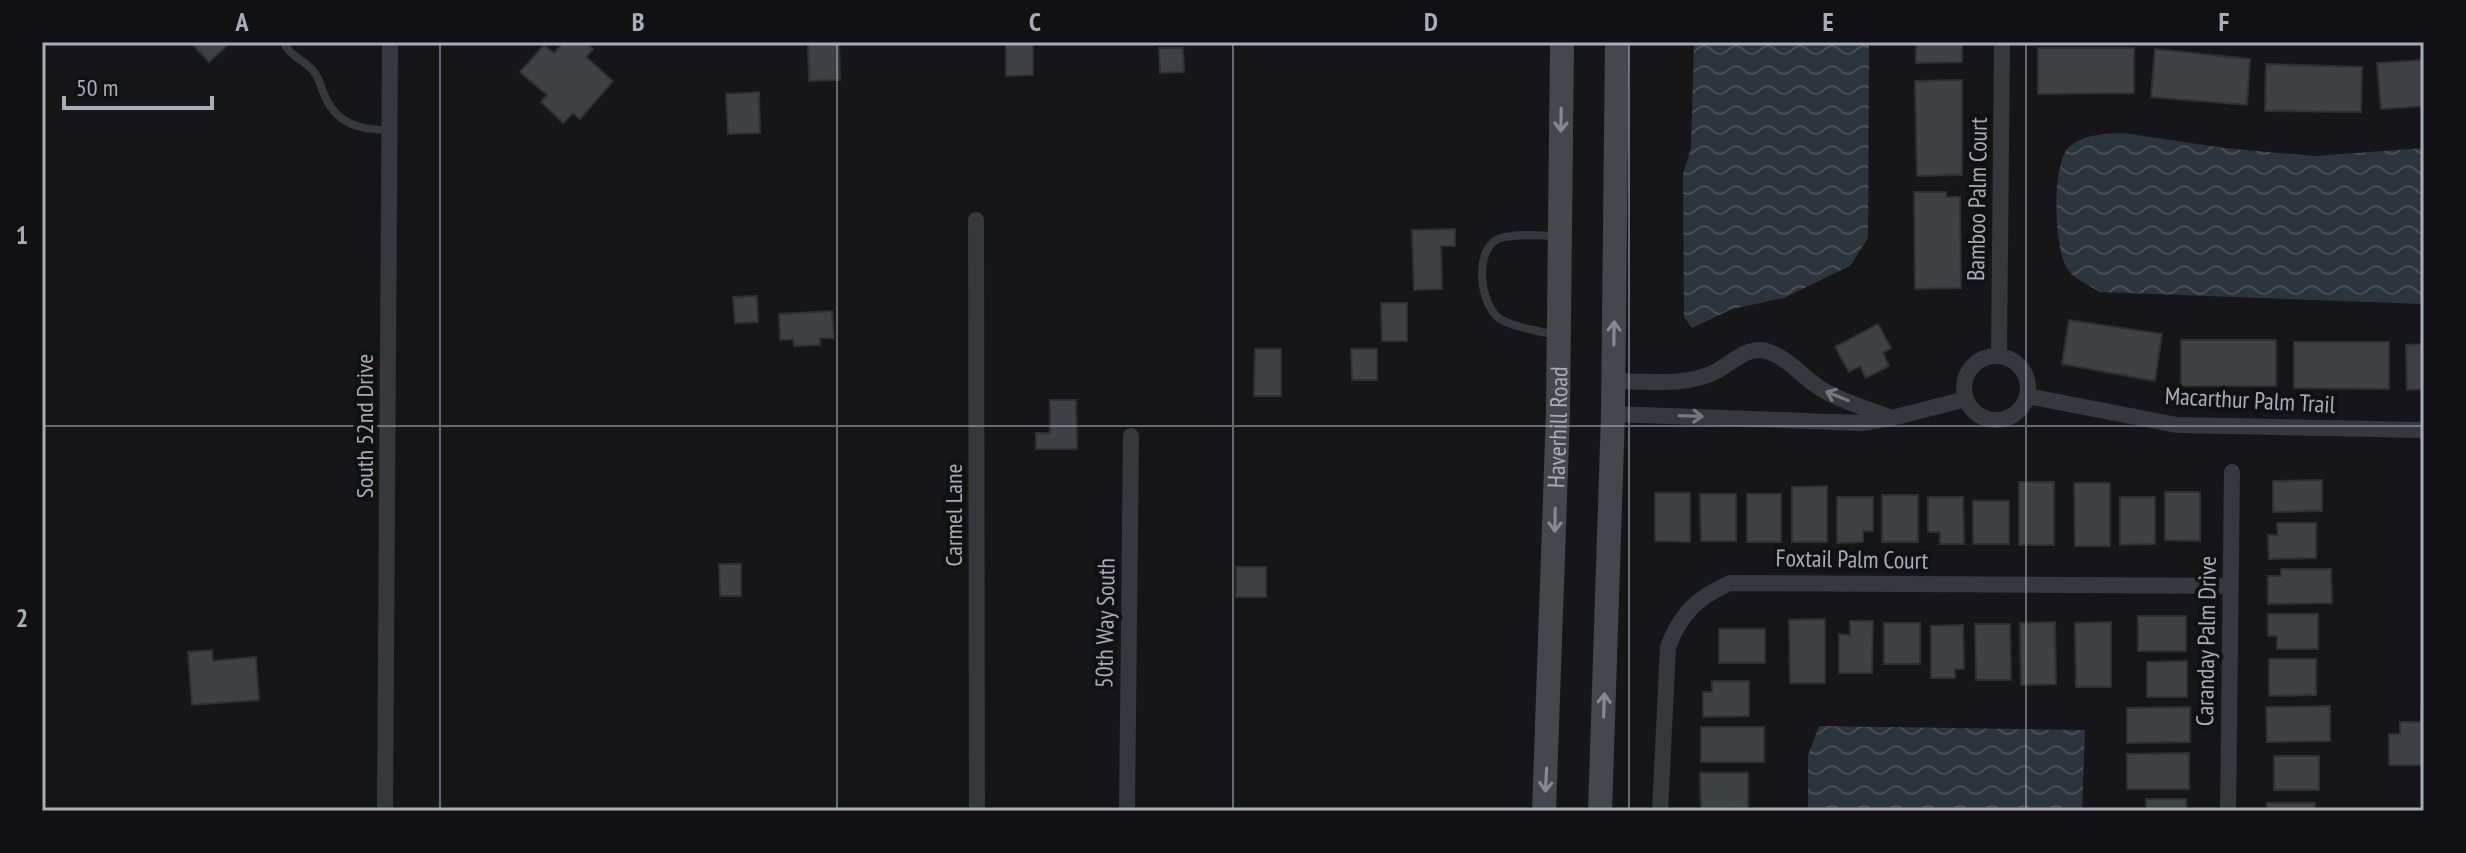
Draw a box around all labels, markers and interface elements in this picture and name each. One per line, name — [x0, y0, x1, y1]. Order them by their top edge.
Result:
text: A — [234, 5, 249, 38]
text: B — [632, 5, 645, 38]
text: C — [1029, 5, 1041, 38]
text: D — [1424, 5, 1438, 38]
text: E — [1822, 5, 1834, 38]
text: F — [2219, 5, 2230, 38]
scale bar — [64, 60, 212, 110]
text: 50 m — [76, 72, 118, 103]
one-way arrow — [1553, 106, 1569, 133]
street label: Bamboo Palm Court — [1960, 116, 1994, 281]
text: 1 — [16, 218, 28, 251]
one-way arrow — [1606, 320, 1621, 347]
street label: South 52nd Drive — [349, 354, 380, 498]
street label: Haverhill Road — [1540, 366, 1574, 488]
street label: Macarthur Palm Trail — [2164, 380, 2336, 420]
one-way arrow — [1826, 388, 1850, 402]
one-way arrow — [1677, 408, 1704, 423]
street label: Carmel Lane — [938, 464, 969, 566]
one-way arrow — [1547, 506, 1563, 533]
street label: Foxtail Palm Court — [1775, 542, 1929, 576]
street label: Caranday Palm Drive — [2189, 556, 2223, 726]
street label: 50th Way South — [1088, 558, 1122, 688]
text: 2 — [16, 601, 28, 634]
one-way arrow — [1597, 692, 1612, 719]
one-way arrow — [1538, 766, 1553, 793]

